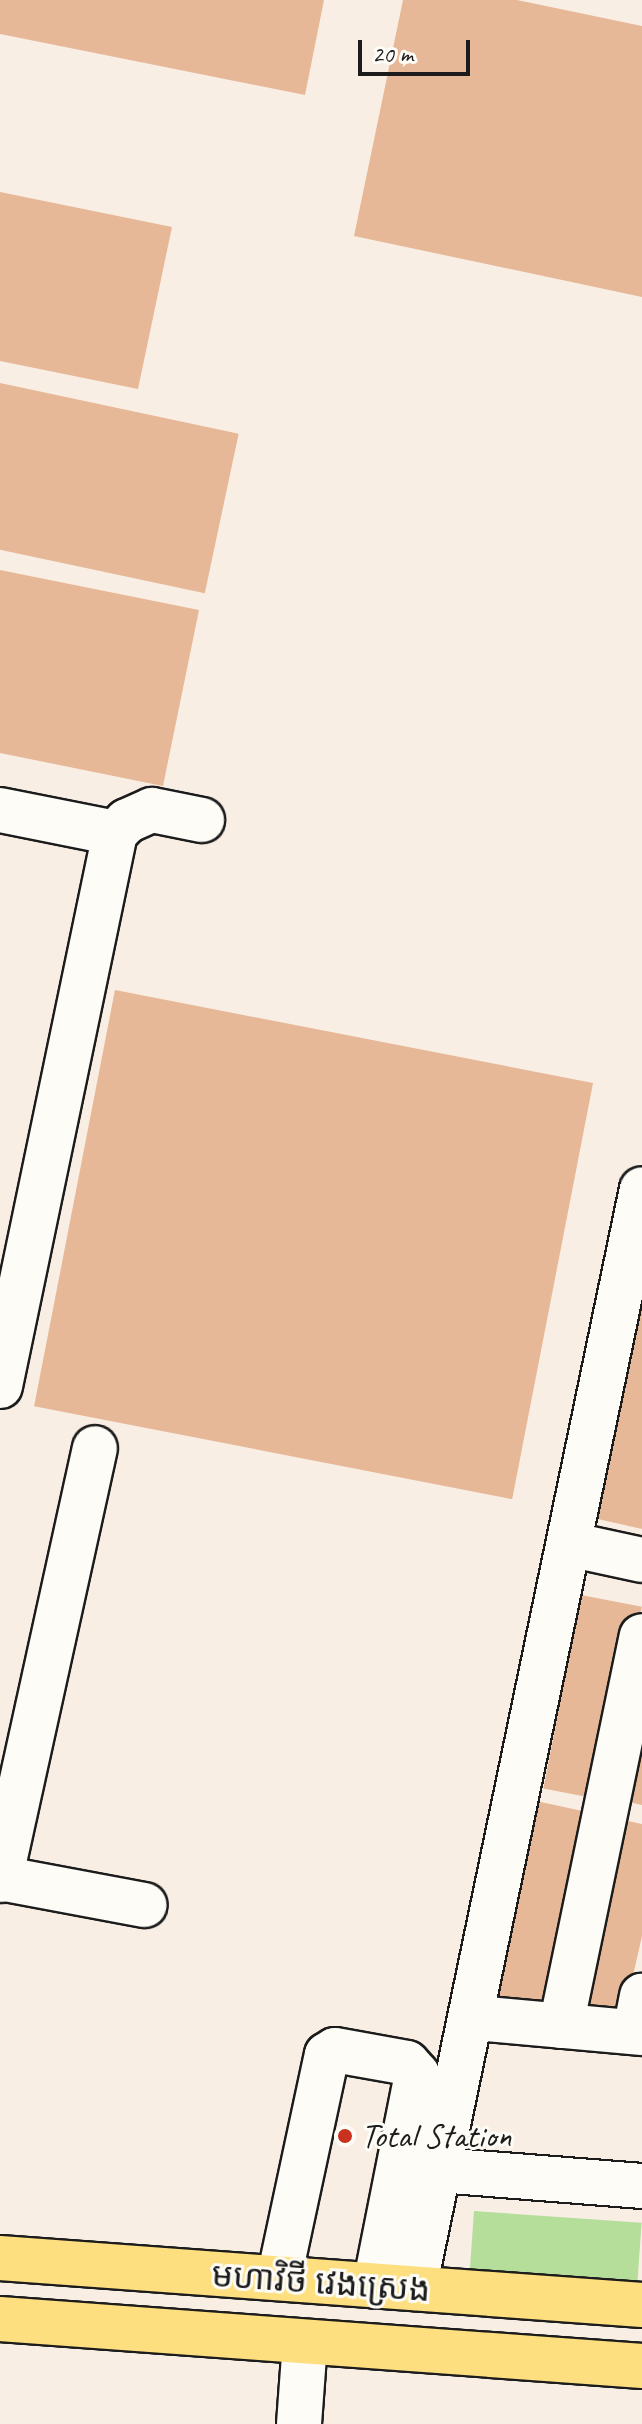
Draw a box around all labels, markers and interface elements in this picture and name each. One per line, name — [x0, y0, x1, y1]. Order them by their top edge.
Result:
scale bar — [362, 24, 474, 74]
text: 20 m — [372, 39, 413, 69]
place label: Total Station — [361, 2116, 513, 2156]
marker: Total Station — [336, 2127, 354, 2145]
street label: មហាវិថី វេងស្រេង — [210, 2254, 432, 2310]

